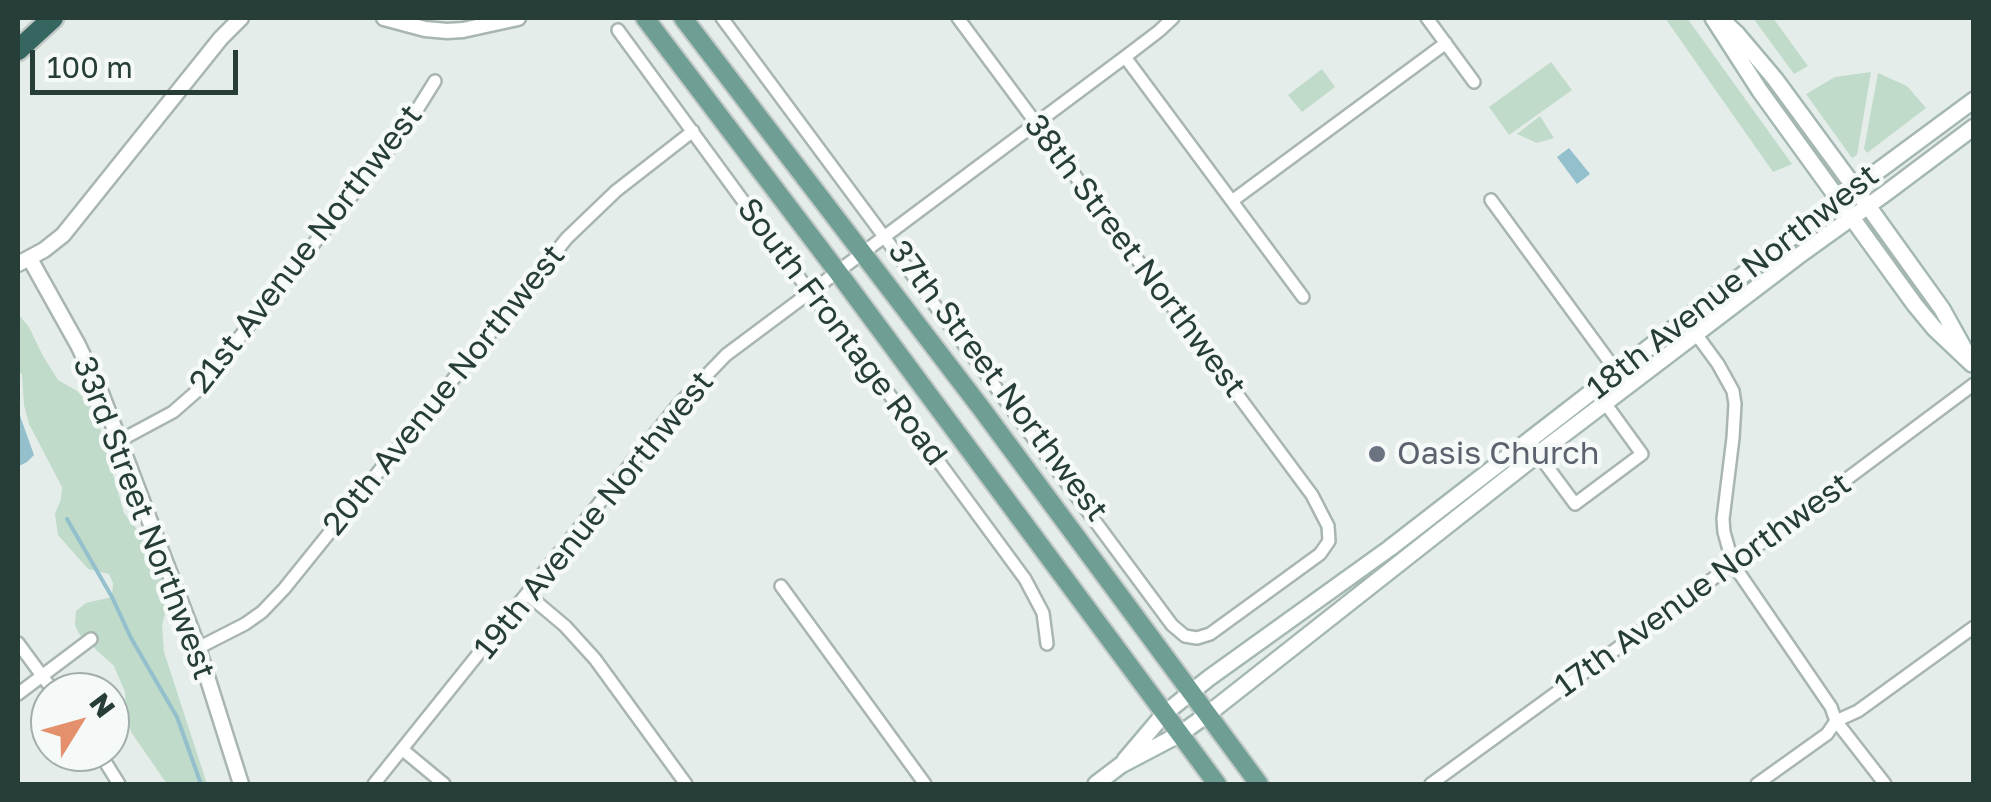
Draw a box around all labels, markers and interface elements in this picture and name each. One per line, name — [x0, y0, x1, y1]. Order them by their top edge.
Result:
scale bar — [35, 30, 242, 92]
text: 100 m — [47, 49, 133, 85]
street label: 21st Avenue Northwest — [181, 97, 431, 401]
street label: 38th Street Northwest — [1016, 107, 1254, 405]
street label: 18th Avenue Northwest — [1580, 156, 1886, 408]
street label: South Frontage Road — [729, 191, 955, 473]
street label: 37th Street Northwest — [880, 233, 1116, 529]
street label: 20th Avenue Northwest — [315, 237, 573, 543]
street label: 33rd Street Northwest — [65, 351, 223, 685]
street label: 19th Avenue Northwest — [466, 363, 722, 667]
place label: Oasis Church — [1397, 435, 1599, 473]
marker: Oasis Church — [1366, 443, 1388, 465]
street label: 17th Avenue Northwest — [1547, 465, 1859, 705]
north arrow — [30, 672, 130, 772]
text: N — [83, 686, 122, 723]

